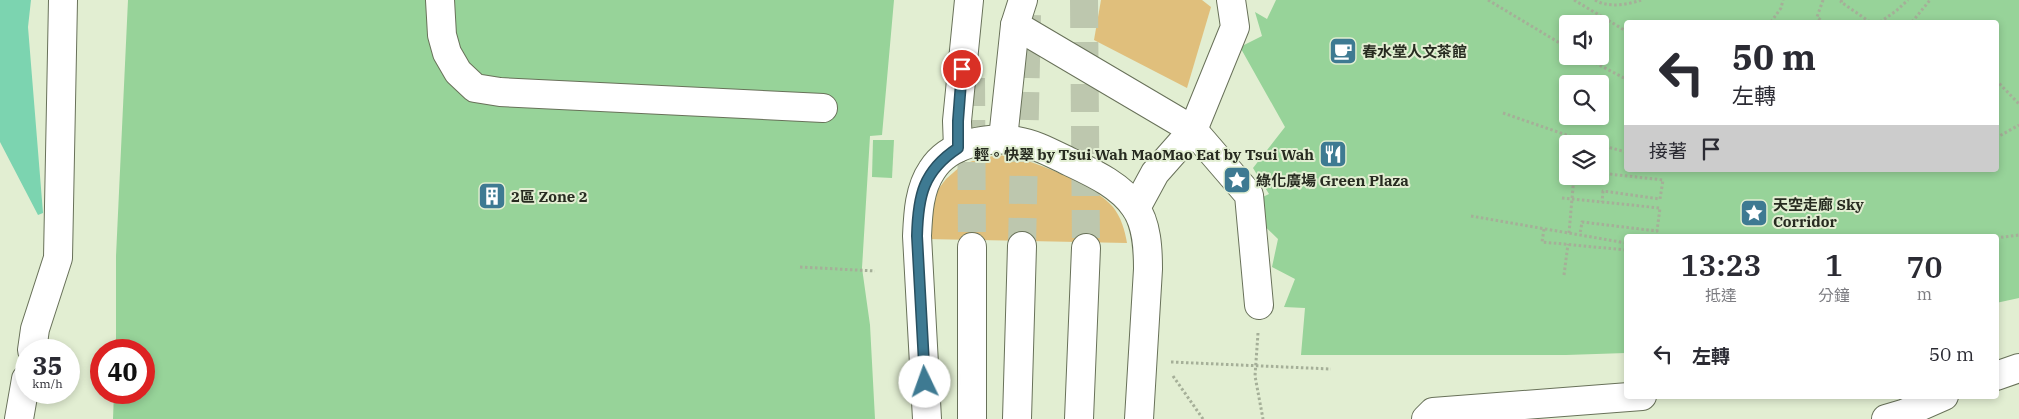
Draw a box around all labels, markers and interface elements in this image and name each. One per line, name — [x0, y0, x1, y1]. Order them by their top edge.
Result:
map controls — [1559, 15, 1609, 185]
button: sound — [1559, 15, 1609, 65]
text: 50 m — [1732, 34, 1816, 80]
cafe icon: 春水堂人文茶館 — [1328, 36, 1358, 66]
icon: left — [1649, 40, 1714, 105]
place label: 春水堂人文茶館 — [1362, 42, 1467, 61]
pin — [941, 48, 983, 90]
icon: arrive — [948, 55, 976, 83]
button: search — [1559, 75, 1609, 125]
text: 左轉 — [1732, 81, 1776, 110]
button: layers — [1559, 135, 1609, 185]
icon: arrive — [1697, 135, 1725, 163]
restaurant icon: 輕。快翠 by Tsui Wah MaoMao Eat by Tsui Wah — [1318, 139, 1348, 169]
text: 接著 — [1649, 139, 1687, 163]
place label: 輕。快翠 by Tsui Wah MaoMao Eat by Tsui Wah — [974, 145, 1314, 164]
place icon: 綠化廣場 Green Plaza — [1222, 165, 1252, 195]
place label: 綠化廣場 Green Plaza — [1256, 171, 1409, 190]
building icon: 2區 Zone 2 — [477, 181, 507, 211]
place label: 2區 Zone 2 — [511, 187, 588, 206]
place label: 天空走廊 Sky Corridor — [1773, 195, 1864, 231]
place icon: 天空走廊 Sky Corridor — [1739, 198, 1769, 228]
text: 13:23 — [1681, 245, 1761, 284]
text: 1 — [1825, 245, 1843, 284]
text: 70 — [1906, 247, 1942, 286]
text: m — [1917, 284, 1932, 304]
text: 抵達 — [1705, 285, 1737, 305]
text: 分鐘 — [1818, 285, 1850, 305]
speed limit sign: 40 — [90, 339, 155, 404]
icon: left — [1649, 340, 1677, 368]
text: 50 m — [1929, 342, 1974, 366]
text: 左轉 — [1692, 344, 1730, 368]
text: 35 — [32, 349, 63, 382]
position arrow — [898, 355, 950, 407]
text: km/h — [32, 376, 63, 391]

